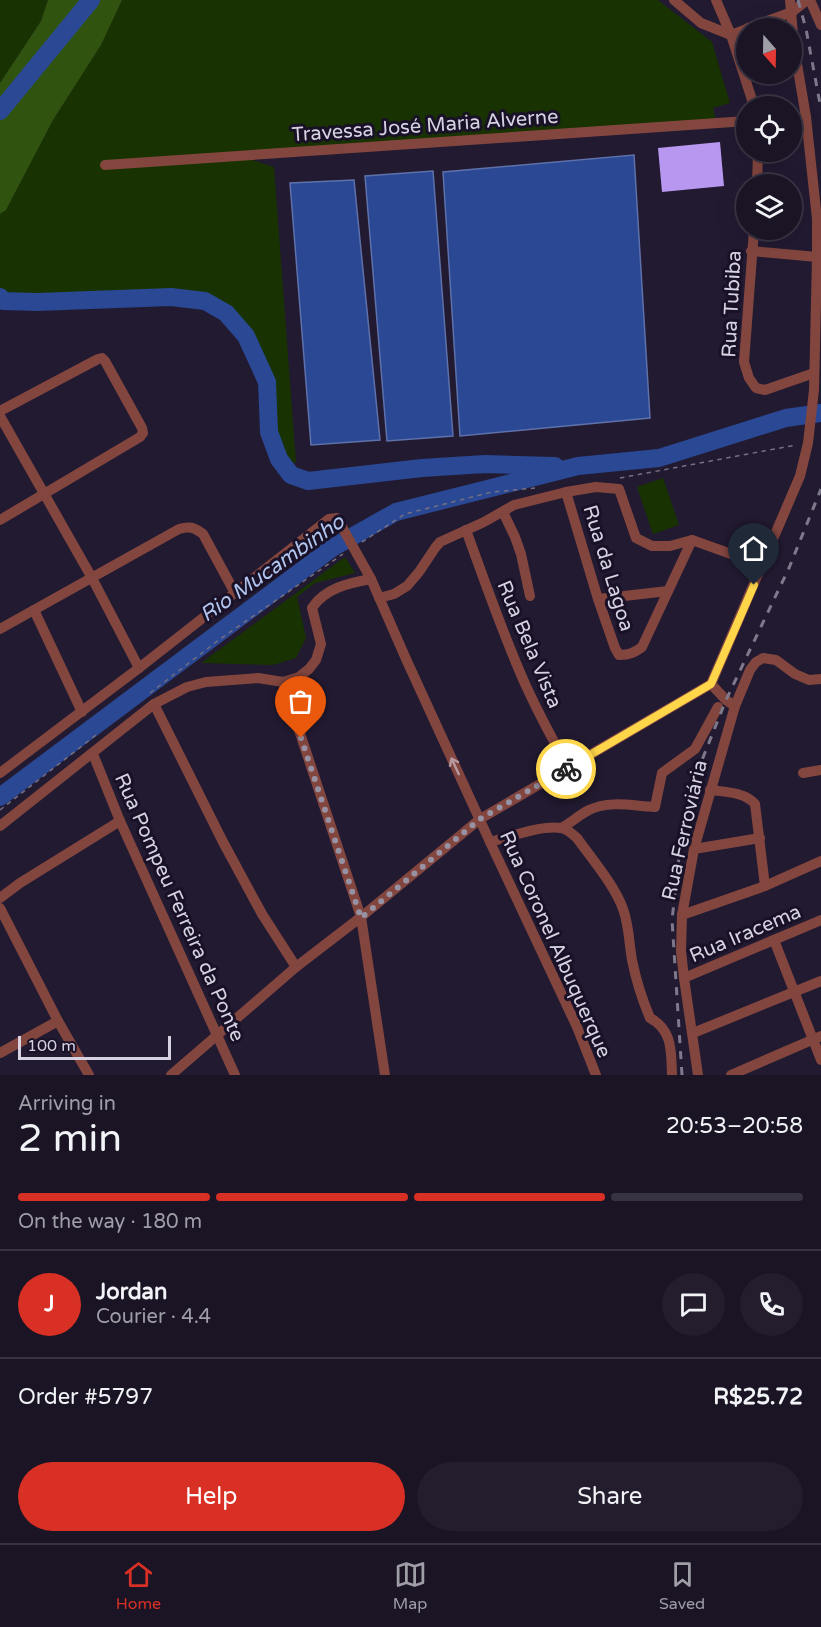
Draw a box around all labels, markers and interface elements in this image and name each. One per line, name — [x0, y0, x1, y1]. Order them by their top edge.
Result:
north arrow — [736, 18, 802, 84]
map controls — [736, 18, 802, 240]
button: locate — [736, 96, 802, 162]
street label: Travessa José Maria Alverne — [291, 105, 559, 147]
button: layers — [736, 174, 802, 240]
street label: Rua Tubiba — [717, 250, 747, 358]
street label: Rua da Lagoa — [577, 502, 639, 634]
water label: Rio Mucambinho — [195, 509, 350, 627]
pin — [728, 523, 779, 585]
icon: home — [737, 532, 770, 565]
street label: Rua Bela Vista — [491, 577, 567, 712]
pin — [275, 676, 326, 738]
icon: bag — [284, 685, 317, 718]
courier — [536, 739, 596, 799]
icon: bike — [550, 753, 583, 786]
one-way arrow — [449, 757, 461, 775]
street label: Rua Ferroviária — [657, 758, 713, 903]
street label: Rua Pompeu Ferreira da Ponte — [109, 770, 249, 1045]
street label: Rua Coronel Albuquerque — [494, 827, 616, 1062]
street label: Rua Iracema — [686, 900, 805, 968]
scale bar — [18, 1033, 171, 1060]
text: 100 m — [27, 1036, 76, 1056]
text: Arriving in — [18, 1092, 116, 1116]
text: 20:53–20:58 — [666, 1113, 803, 1139]
text: 2 min — [18, 1115, 122, 1162]
text: On the way · 180 m — [18, 1210, 202, 1234]
button: chat — [662, 1273, 725, 1336]
button: phone — [740, 1273, 803, 1336]
text: Jordan — [96, 1279, 167, 1305]
text: J — [44, 1291, 55, 1317]
text: Courier · 4.4 — [96, 1305, 211, 1329]
text: Order #5797 — [18, 1384, 153, 1410]
text: R$25.72 — [713, 1384, 803, 1410]
button: Help — [18, 1462, 405, 1531]
button: Share — [417, 1462, 803, 1531]
tab: Home — [116, 1558, 161, 1614]
tab: Map — [393, 1558, 427, 1614]
tab: Saved — [659, 1558, 705, 1614]

